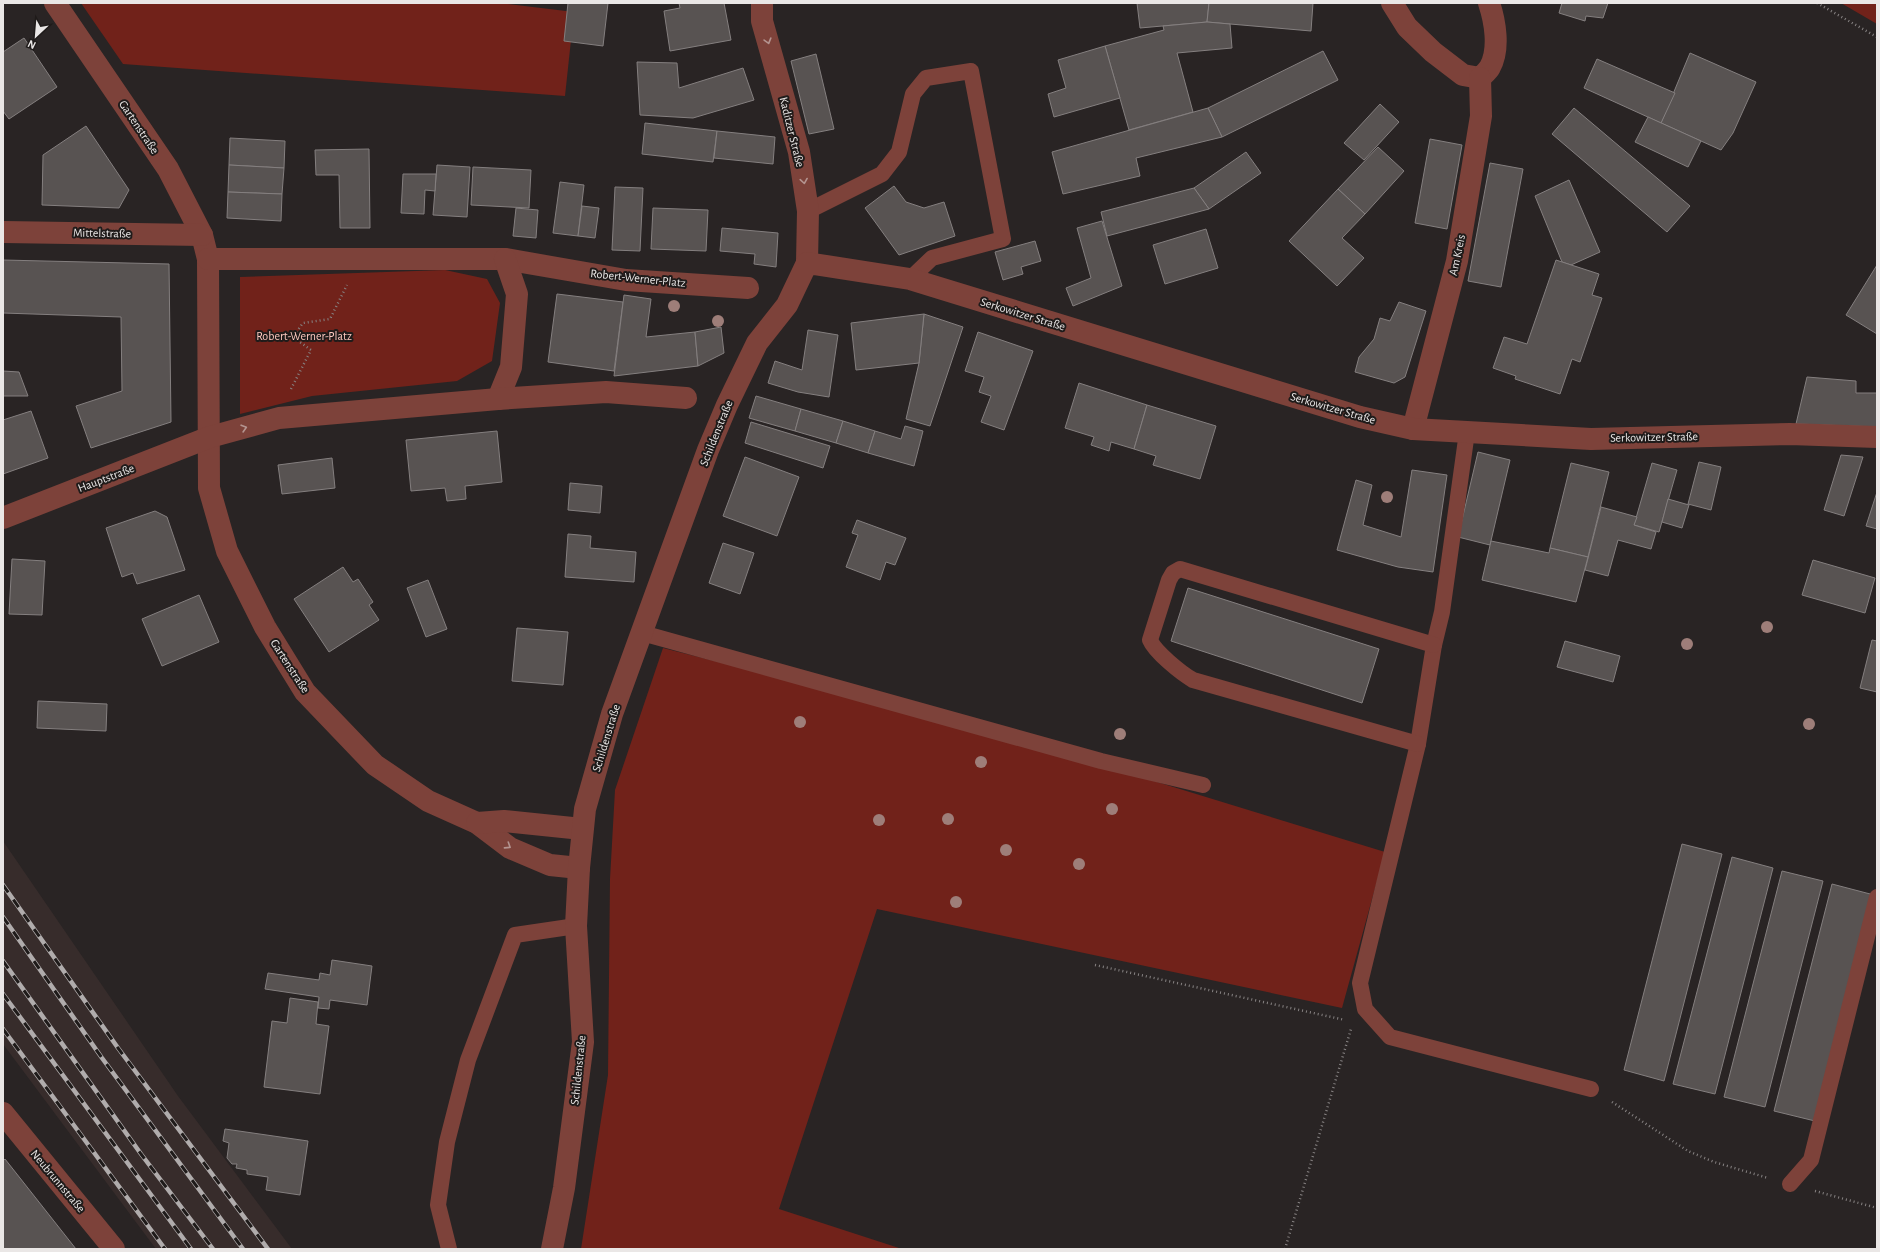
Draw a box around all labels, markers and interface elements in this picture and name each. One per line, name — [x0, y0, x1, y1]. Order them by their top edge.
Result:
north arrow — [16, 16, 56, 56]
one-way arrow — [763, 37, 772, 44]
text: N — [26, 38, 38, 51]
street label: Kaditzer Straße — [777, 96, 807, 168]
street label: Gartenstraße — [117, 98, 161, 156]
one-way arrow — [799, 178, 808, 184]
street label: Mittelstraße — [73, 226, 131, 240]
street label: Am Kreis — [1447, 233, 1467, 277]
street label: Robert-Werner-Platz — [590, 267, 686, 289]
street label: Serkowitzer Straße — [979, 295, 1067, 333]
park label: Robert-Werner-Platz — [256, 330, 352, 342]
street label: Serkowitzer Straße — [1289, 390, 1377, 426]
street label: Schildenstraße — [697, 398, 735, 468]
one-way arrow — [241, 424, 248, 432]
street label: Serkowitzer Straße — [1610, 430, 1698, 444]
street label: Hauptstraße — [76, 462, 136, 494]
street label: Gartenstraße — [268, 637, 312, 695]
street label: Schildenstraße — [590, 703, 622, 773]
one-way arrow — [504, 841, 511, 848]
street label: Schildenstraße — [568, 1035, 588, 1105]
street label: Neubrunnstraße — [28, 1147, 88, 1215]

